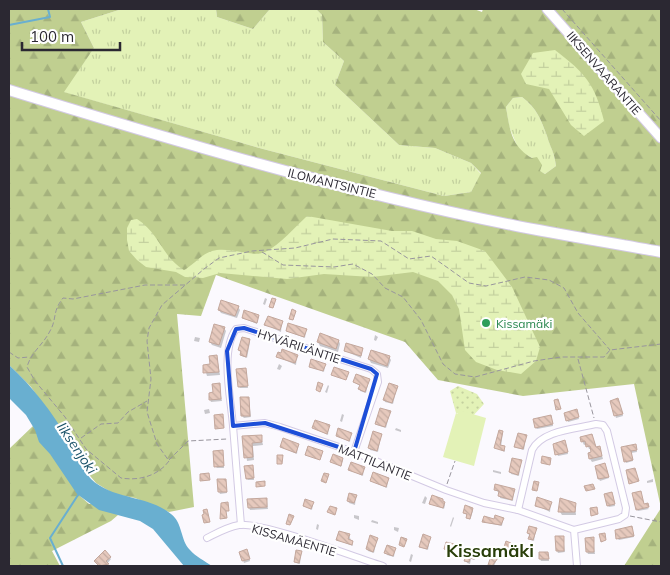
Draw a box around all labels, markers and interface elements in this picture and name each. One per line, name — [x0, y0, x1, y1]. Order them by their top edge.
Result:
scale bar — [22, 20, 120, 52]
text: 100 m — [30, 27, 74, 46]
street label: IIKSENVAARANTIE — [564, 28, 644, 118]
street label: ILOMANTSINTIE — [286, 165, 378, 201]
place label: Kissamäki — [496, 316, 552, 331]
marker: Kissamäki — [480, 317, 492, 329]
street label: HYVÄRILÄNTIE — [256, 326, 342, 366]
water label: Iiksenjoki — [53, 419, 101, 478]
street label: MATTILANTIE — [336, 441, 414, 483]
street label: KISSAMÄENTIE — [250, 521, 338, 559]
district label: Kissamäki — [446, 539, 534, 562]

